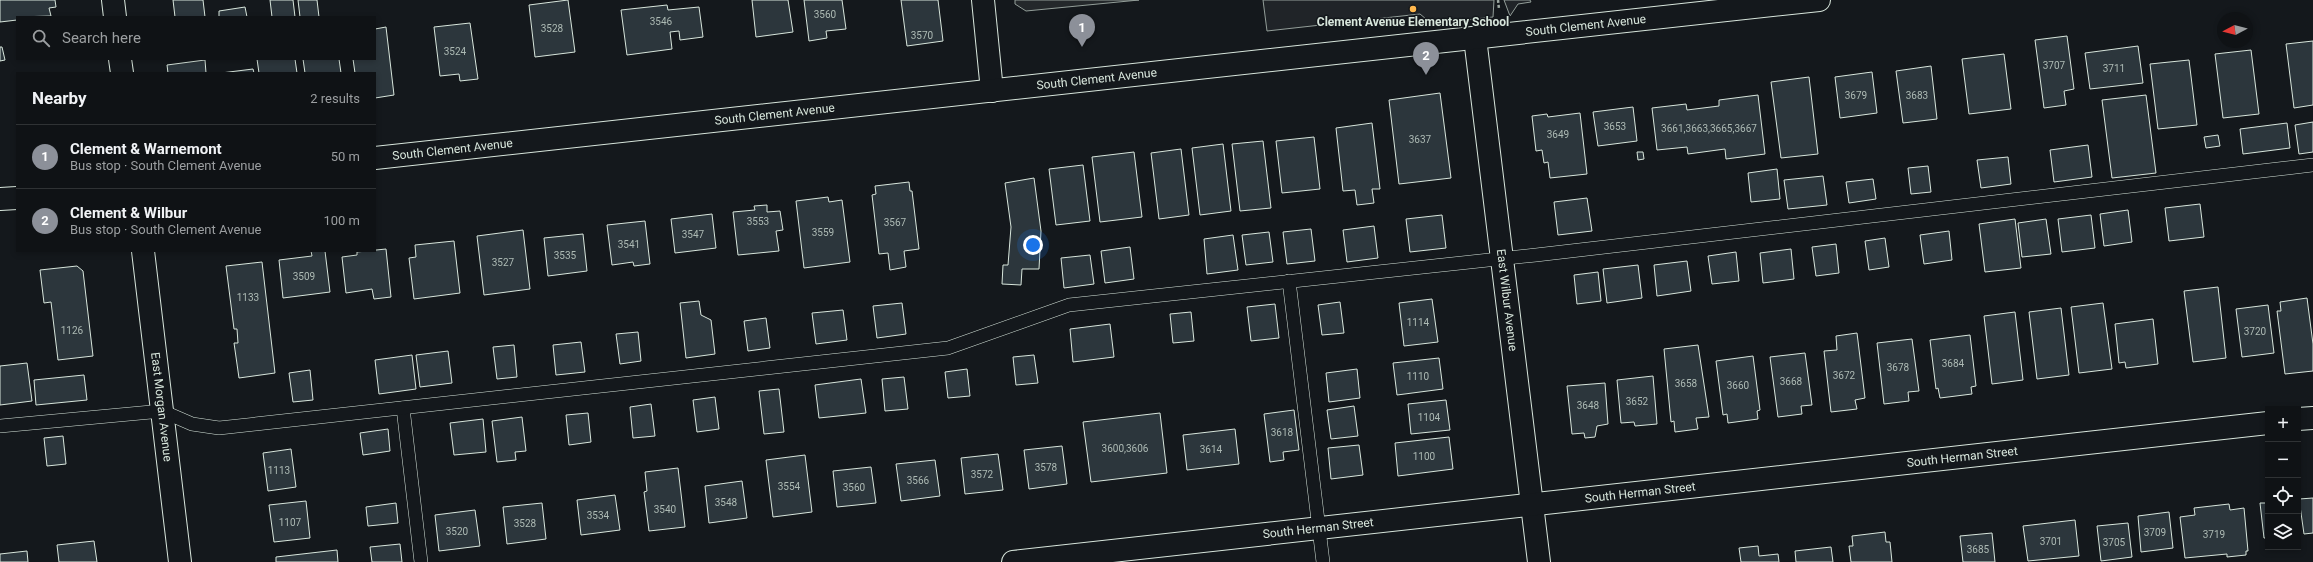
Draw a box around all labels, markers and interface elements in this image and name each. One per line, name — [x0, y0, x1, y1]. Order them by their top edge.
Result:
marker: Clement Avenue Elementary School — [1408, 4, 1418, 14]
house number: 3560 — [814, 9, 837, 20]
street label: South Clement Avenue — [1525, 12, 1647, 39]
north arrow — [2217, 12, 2253, 48]
pin: 1 — [1069, 14, 1095, 47]
place label: Clement Avenue Elementary School — [1317, 15, 1509, 29]
search box — [16, 16, 376, 60]
house number: 3546 — [650, 16, 673, 27]
house number: 3528 — [541, 23, 564, 34]
icon: search — [30, 27, 52, 49]
text: Search here — [62, 29, 141, 47]
house number: 3570 — [911, 30, 934, 41]
pin: 2 — [1413, 42, 1439, 75]
house number: 3524 — [444, 46, 467, 57]
house number: 3707 — [2043, 60, 2066, 71]
house number: 3711 — [2103, 63, 2125, 74]
street label: South Clement Avenue — [1036, 65, 1158, 93]
text: Nearby — [32, 88, 87, 108]
house number: 3679 — [1845, 90, 1867, 101]
house number: 3683 — [1906, 90, 1928, 101]
text: 2 results — [310, 91, 360, 106]
street label: South Clement Avenue — [714, 101, 836, 128]
house number: 3653 — [1604, 121, 1626, 132]
house number: 3661,3663,3665,3667 — [1661, 123, 1757, 134]
house number: 3649 — [1547, 129, 1569, 140]
house number: 3637 — [1409, 134, 1432, 145]
street label: South Clement Avenue — [392, 136, 513, 163]
text: Clement & Warnemont — [70, 140, 222, 158]
text: 1 — [41, 149, 49, 164]
text: 50 m — [331, 149, 360, 164]
text: Bus stop · South Clement Avenue — [70, 158, 262, 173]
text: Clement & Wilbur — [70, 204, 187, 222]
text: 2 — [41, 213, 49, 228]
text: 100 m — [323, 213, 360, 228]
house number: 3553 — [747, 216, 769, 227]
house number: 3567 — [884, 217, 907, 228]
text: Bus stop · South Clement Avenue — [70, 222, 262, 237]
house number: 3559 — [812, 227, 834, 238]
house number: 3547 — [682, 229, 705, 240]
your location — [1023, 235, 1043, 255]
house number: 3541 — [618, 239, 640, 250]
street label: East Wilbur Avenue — [1494, 248, 1520, 352]
house number: 3535 — [554, 250, 577, 261]
house number: 3527 — [492, 257, 515, 268]
house number: 3509 — [293, 271, 315, 282]
house number: 1133 — [237, 292, 259, 303]
house number: 1114 — [1407, 317, 1430, 328]
house number: 1126 — [61, 325, 84, 336]
house number: 3720 — [2244, 326, 2267, 337]
street label: East Morgan Avenue — [148, 351, 175, 462]
house number: 3684 — [1942, 358, 1965, 369]
house number: 3678 — [1887, 362, 1910, 373]
house number: 3672 — [1833, 370, 1856, 381]
house number: 1110 — [1407, 371, 1430, 382]
house number: 3668 — [1780, 376, 1803, 387]
house number: 3658 — [1675, 378, 1698, 389]
house number: 3660 — [1727, 380, 1750, 391]
house number: 3652 — [1626, 396, 1649, 407]
house number: 3648 — [1577, 400, 1600, 411]
map controls — [2265, 406, 2301, 550]
button: + — [2265, 406, 2301, 442]
house number: 1104 — [1418, 412, 1441, 423]
house number: 3618 — [1271, 427, 1294, 438]
button: − — [2265, 442, 2301, 478]
house number: 3600,3606 — [1102, 443, 1149, 454]
house number: 3614 — [1200, 444, 1223, 455]
street label: South Herman Street — [1906, 444, 2018, 470]
house number: 1100 — [1413, 451, 1436, 462]
house number: 3578 — [1035, 462, 1058, 473]
house number: 1113 — [268, 465, 290, 476]
house number: 3572 — [971, 469, 994, 480]
house number: 3566 — [907, 475, 930, 486]
button: locate — [2265, 478, 2301, 514]
street label: South Herman Street — [1584, 479, 1696, 506]
house number: 3554 — [778, 481, 801, 492]
house number: 3560 — [843, 482, 866, 493]
house number: 3548 — [715, 497, 738, 508]
house number: 3540 — [654, 504, 677, 515]
house number: 3534 — [587, 510, 610, 521]
button: layers — [2265, 514, 2301, 550]
street label: South Herman Street — [1262, 515, 1374, 541]
house number: 1107 — [279, 517, 302, 528]
house number: 3528 — [514, 518, 537, 529]
house number: 3520 — [446, 526, 469, 537]
house number: 3709 — [2144, 527, 2166, 538]
house number: 3719 — [2203, 529, 2225, 540]
house number: 3701 — [2040, 536, 2062, 547]
house number: 3705 — [2103, 537, 2126, 548]
house number: 3685 — [1967, 544, 1990, 555]

